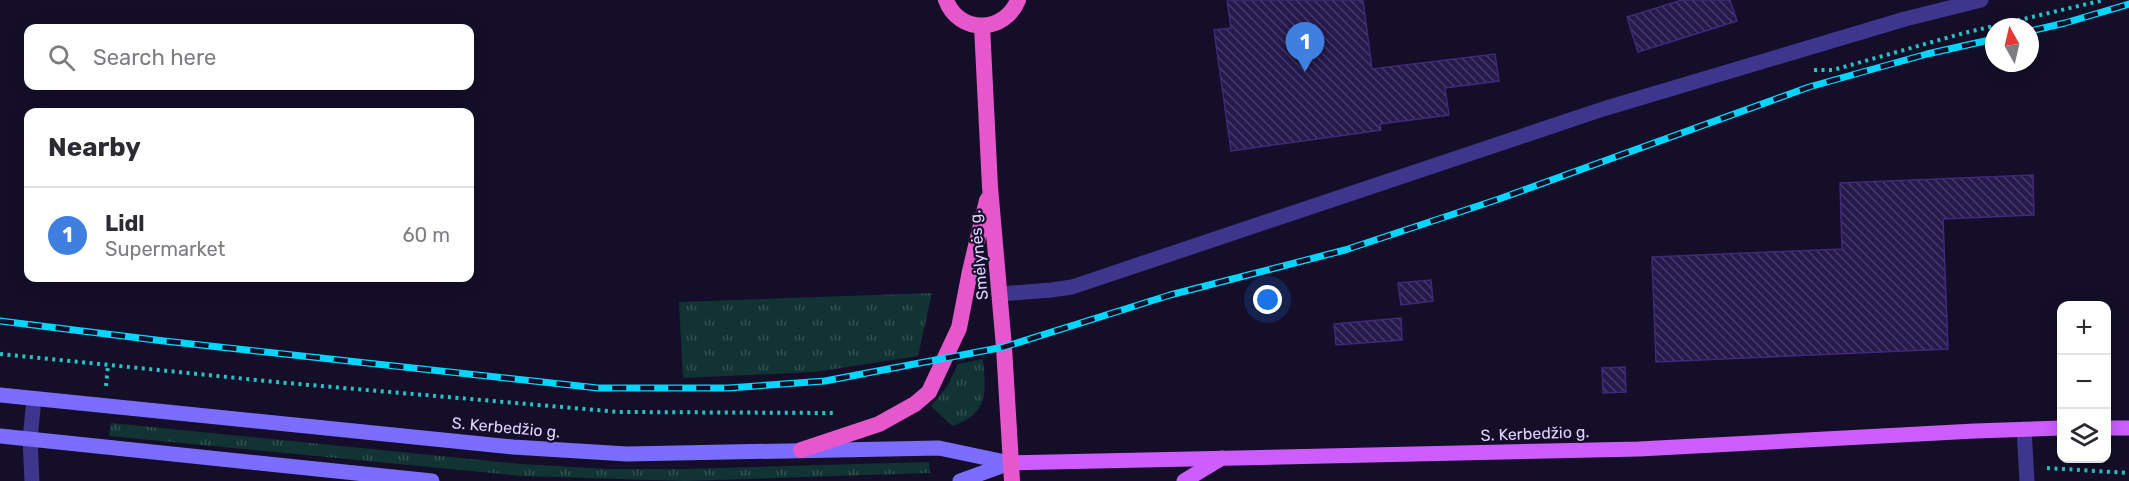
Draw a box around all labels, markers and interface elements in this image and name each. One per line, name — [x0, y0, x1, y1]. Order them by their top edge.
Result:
north arrow — [1985, 18, 2039, 72]
pin: 1 — [1286, 22, 1324, 72]
search box — [24, 24, 474, 90]
icon: search — [45, 41, 78, 74]
text: Search here — [93, 44, 216, 71]
text: Nearby — [48, 132, 141, 163]
street label: Smėlynės g. — [965, 209, 992, 301]
text: Lidl — [105, 210, 145, 237]
text: 1 — [63, 223, 72, 247]
text: 60 m — [403, 223, 450, 247]
text: Supermarket — [105, 237, 225, 261]
your location — [1253, 285, 1282, 314]
map controls — [2057, 301, 2111, 463]
button: + — [2057, 301, 2111, 355]
button: − — [2057, 355, 2111, 409]
button: layers — [2057, 409, 2111, 463]
street label: S. Kerbedžio g. — [451, 413, 561, 442]
street label: S. Kerbedžio g. — [1480, 422, 1590, 445]

